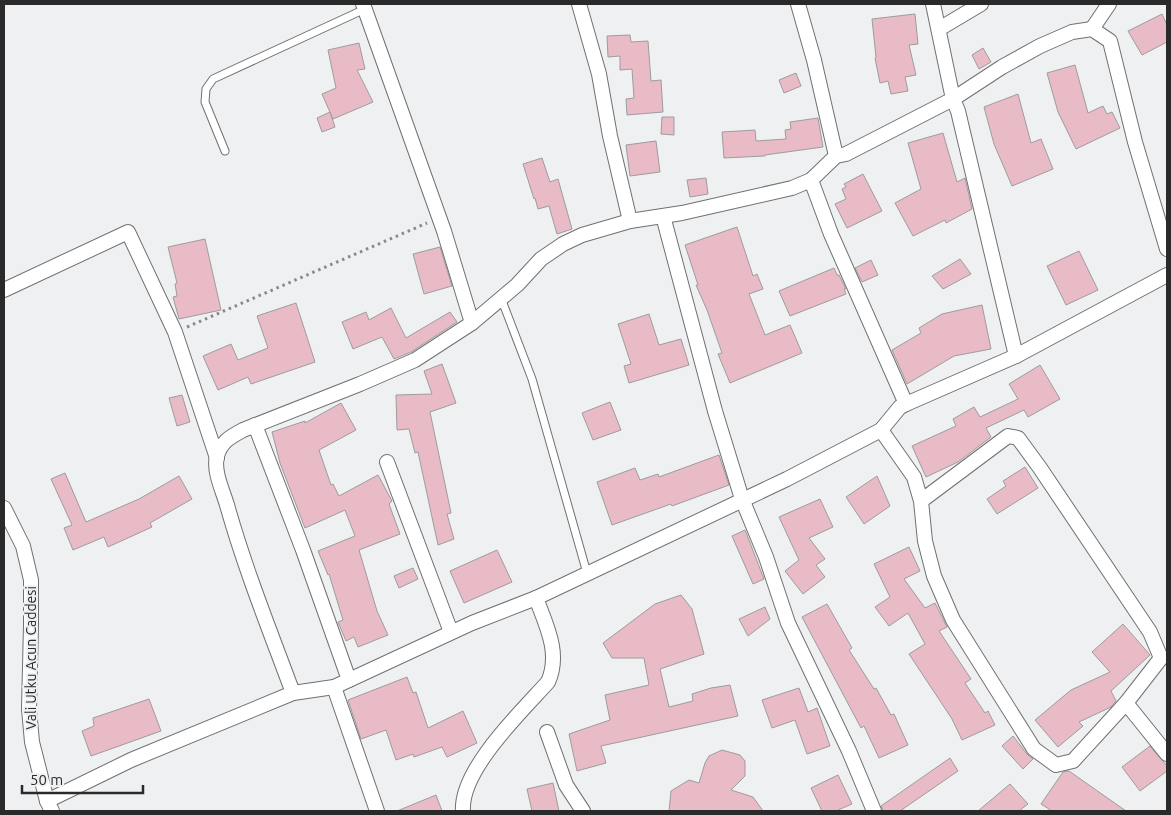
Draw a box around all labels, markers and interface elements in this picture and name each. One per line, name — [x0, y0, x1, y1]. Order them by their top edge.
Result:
street label: Vali Utku Acun Caddesi — [23, 586, 39, 730]
scale bar — [22, 762, 144, 794]
text: 50 m — [30, 771, 63, 788]

